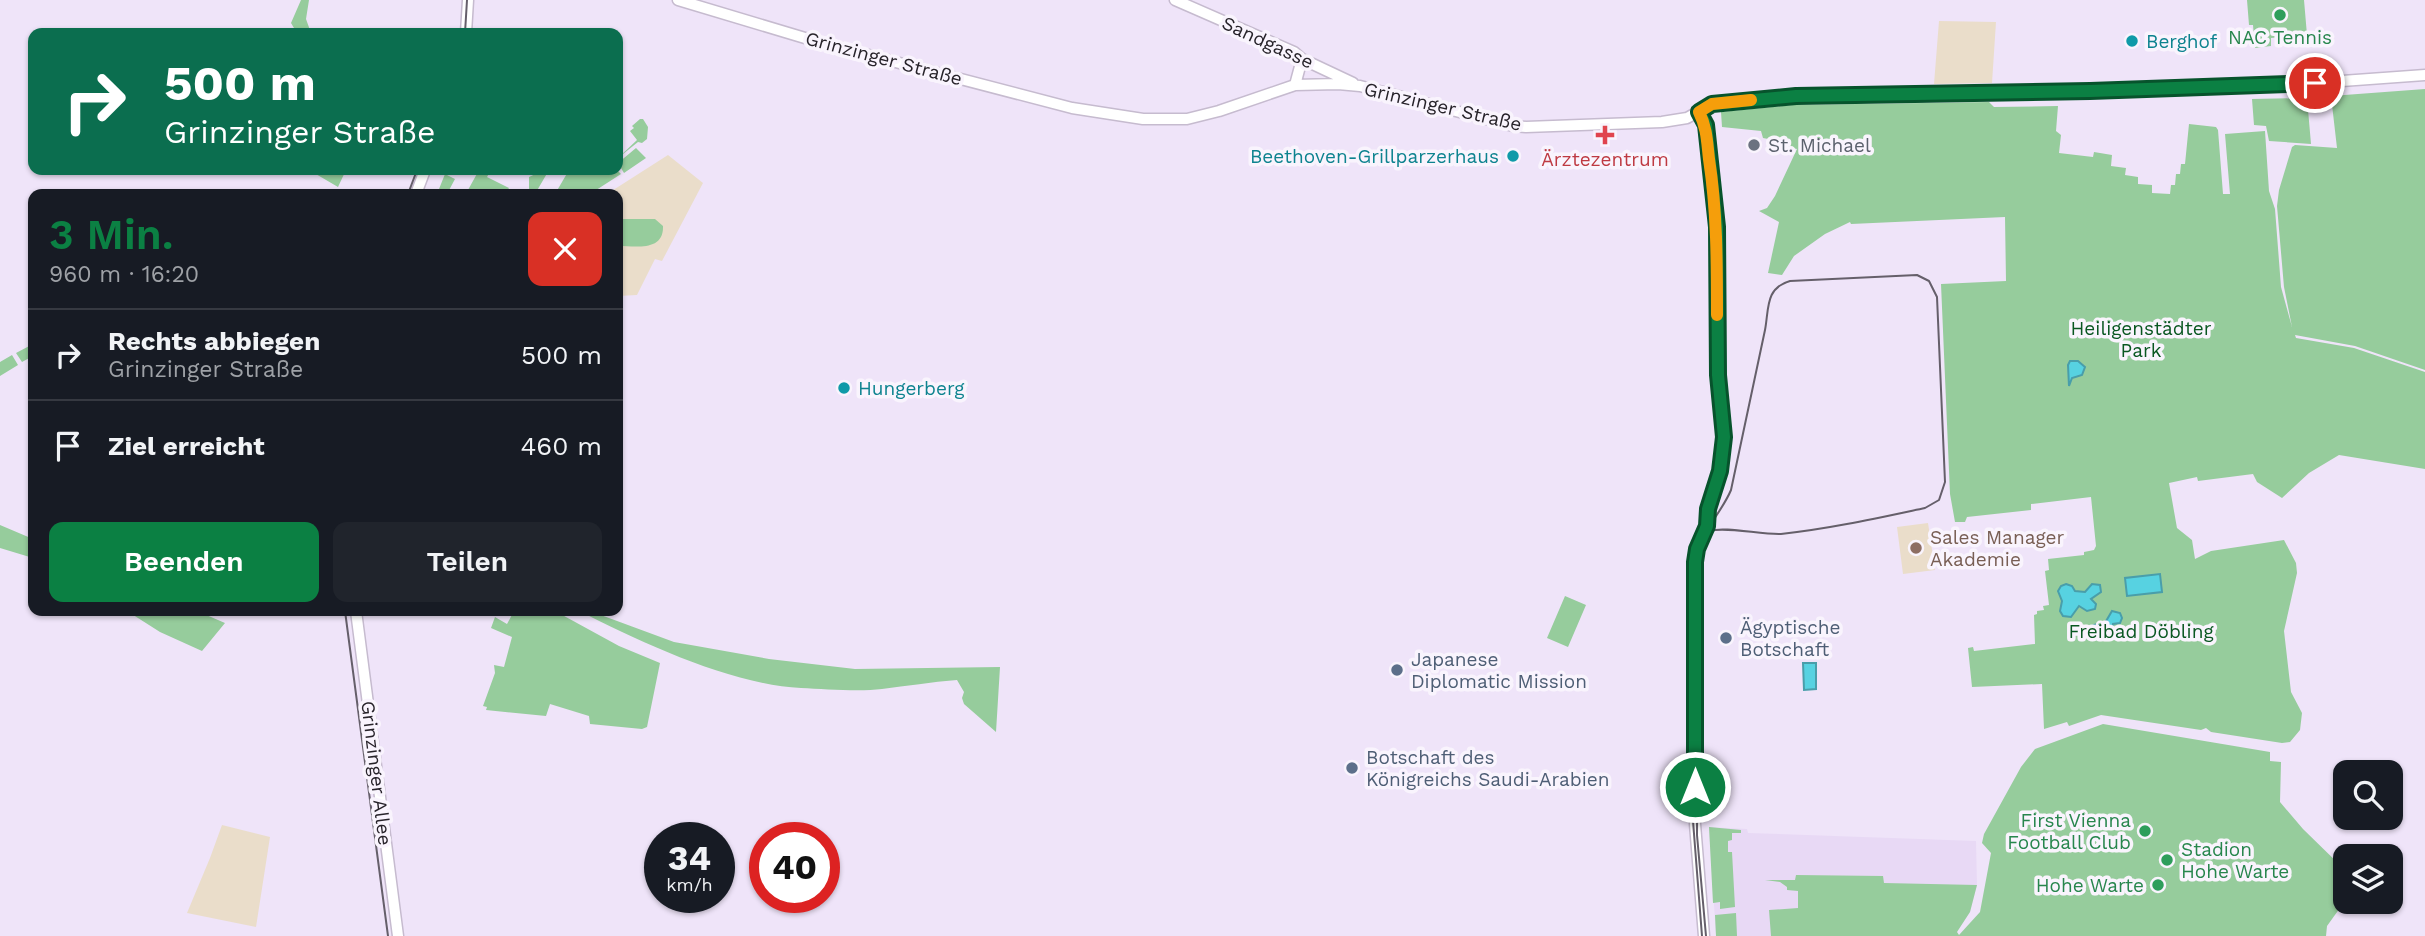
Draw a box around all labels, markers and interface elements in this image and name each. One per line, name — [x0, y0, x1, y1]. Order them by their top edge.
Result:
marker: NAC Tennis — [2272, 7, 2288, 23]
street label: Sandgasse — [1218, 11, 1317, 74]
place label: NAC Tennis — [2228, 26, 2332, 49]
street label: Grinzinger Straße — [803, 27, 965, 90]
place label: Berghof — [2146, 30, 2218, 53]
marker: Berghof — [2124, 33, 2140, 49]
pin — [2285, 53, 2345, 113]
text: 500 m — [164, 54, 316, 112]
icon: right — [49, 56, 140, 147]
icon: arrive — [2296, 64, 2334, 102]
street label: Grinzinger Straße — [1362, 77, 1524, 136]
text: Grinzinger Straße — [164, 113, 436, 151]
marker: Ärztezentrum — [1595, 125, 1615, 145]
place label: St. Michael — [1768, 134, 1871, 157]
marker: St. Michael — [1746, 137, 1762, 153]
place label: Beethoven-Grillparzerhaus — [1250, 145, 1499, 168]
marker: Beethoven-Grillparzerhaus — [1505, 148, 1521, 164]
place label: Ärztezentrum — [1541, 148, 1669, 171]
text: 3 Min. — [49, 210, 174, 259]
button: close — [528, 212, 602, 286]
text: 960 m · 16:20 — [49, 261, 199, 288]
park label: Heiligenstädter Park — [2071, 317, 2212, 362]
text: Rechts abbiegen — [108, 326, 320, 356]
icon: right — [49, 336, 87, 374]
text: 500 m — [521, 340, 602, 370]
text: Grinzinger Straße — [108, 356, 303, 383]
place label: Hungerberg — [858, 377, 965, 400]
marker: Hungerberg — [836, 380, 852, 396]
icon: arrive — [49, 427, 87, 465]
text: Ziel erreicht — [108, 431, 265, 461]
text: 460 m — [520, 431, 602, 461]
button: Beenden — [49, 522, 319, 602]
button: Teilen — [333, 522, 602, 602]
place label: Sales Manager Akademie — [1930, 526, 2064, 571]
marker: Sales Manager Akademie — [1908, 540, 1924, 556]
place label: Ägyptische Botschaft — [1740, 616, 1841, 661]
park label: Freibad Döbling — [2068, 620, 2214, 643]
marker: Ägyptische Botschaft — [1718, 630, 1734, 646]
place label: Japanese Diplomatic Mission — [1411, 648, 1587, 693]
marker: Japanese Diplomatic Mission — [1389, 662, 1405, 678]
street label: Grinzinger Allee — [356, 699, 397, 847]
place label: Botschaft des Königreichs Saudi-Arabien — [1366, 746, 1610, 791]
position arrow — [1658, 750, 1732, 824]
marker: Botschaft des Königreichs Saudi-Arabien — [1344, 760, 1360, 776]
map controls — [2333, 760, 2403, 914]
button: search — [2333, 760, 2403, 830]
place label: First Vienna Football Club — [2007, 809, 2131, 854]
speed limit sign: 40 — [749, 822, 840, 913]
marker: First Vienna Football Club — [2137, 823, 2153, 839]
text: 34 — [668, 837, 711, 879]
place label: Stadion Hohe Warte — [2181, 838, 2289, 883]
button: layers — [2333, 844, 2403, 914]
marker: Stadion Hohe Warte — [2159, 852, 2175, 868]
text: km/h — [666, 874, 713, 895]
place label: Hohe Warte — [2036, 874, 2144, 897]
marker: Hohe Warte — [2150, 877, 2166, 893]

